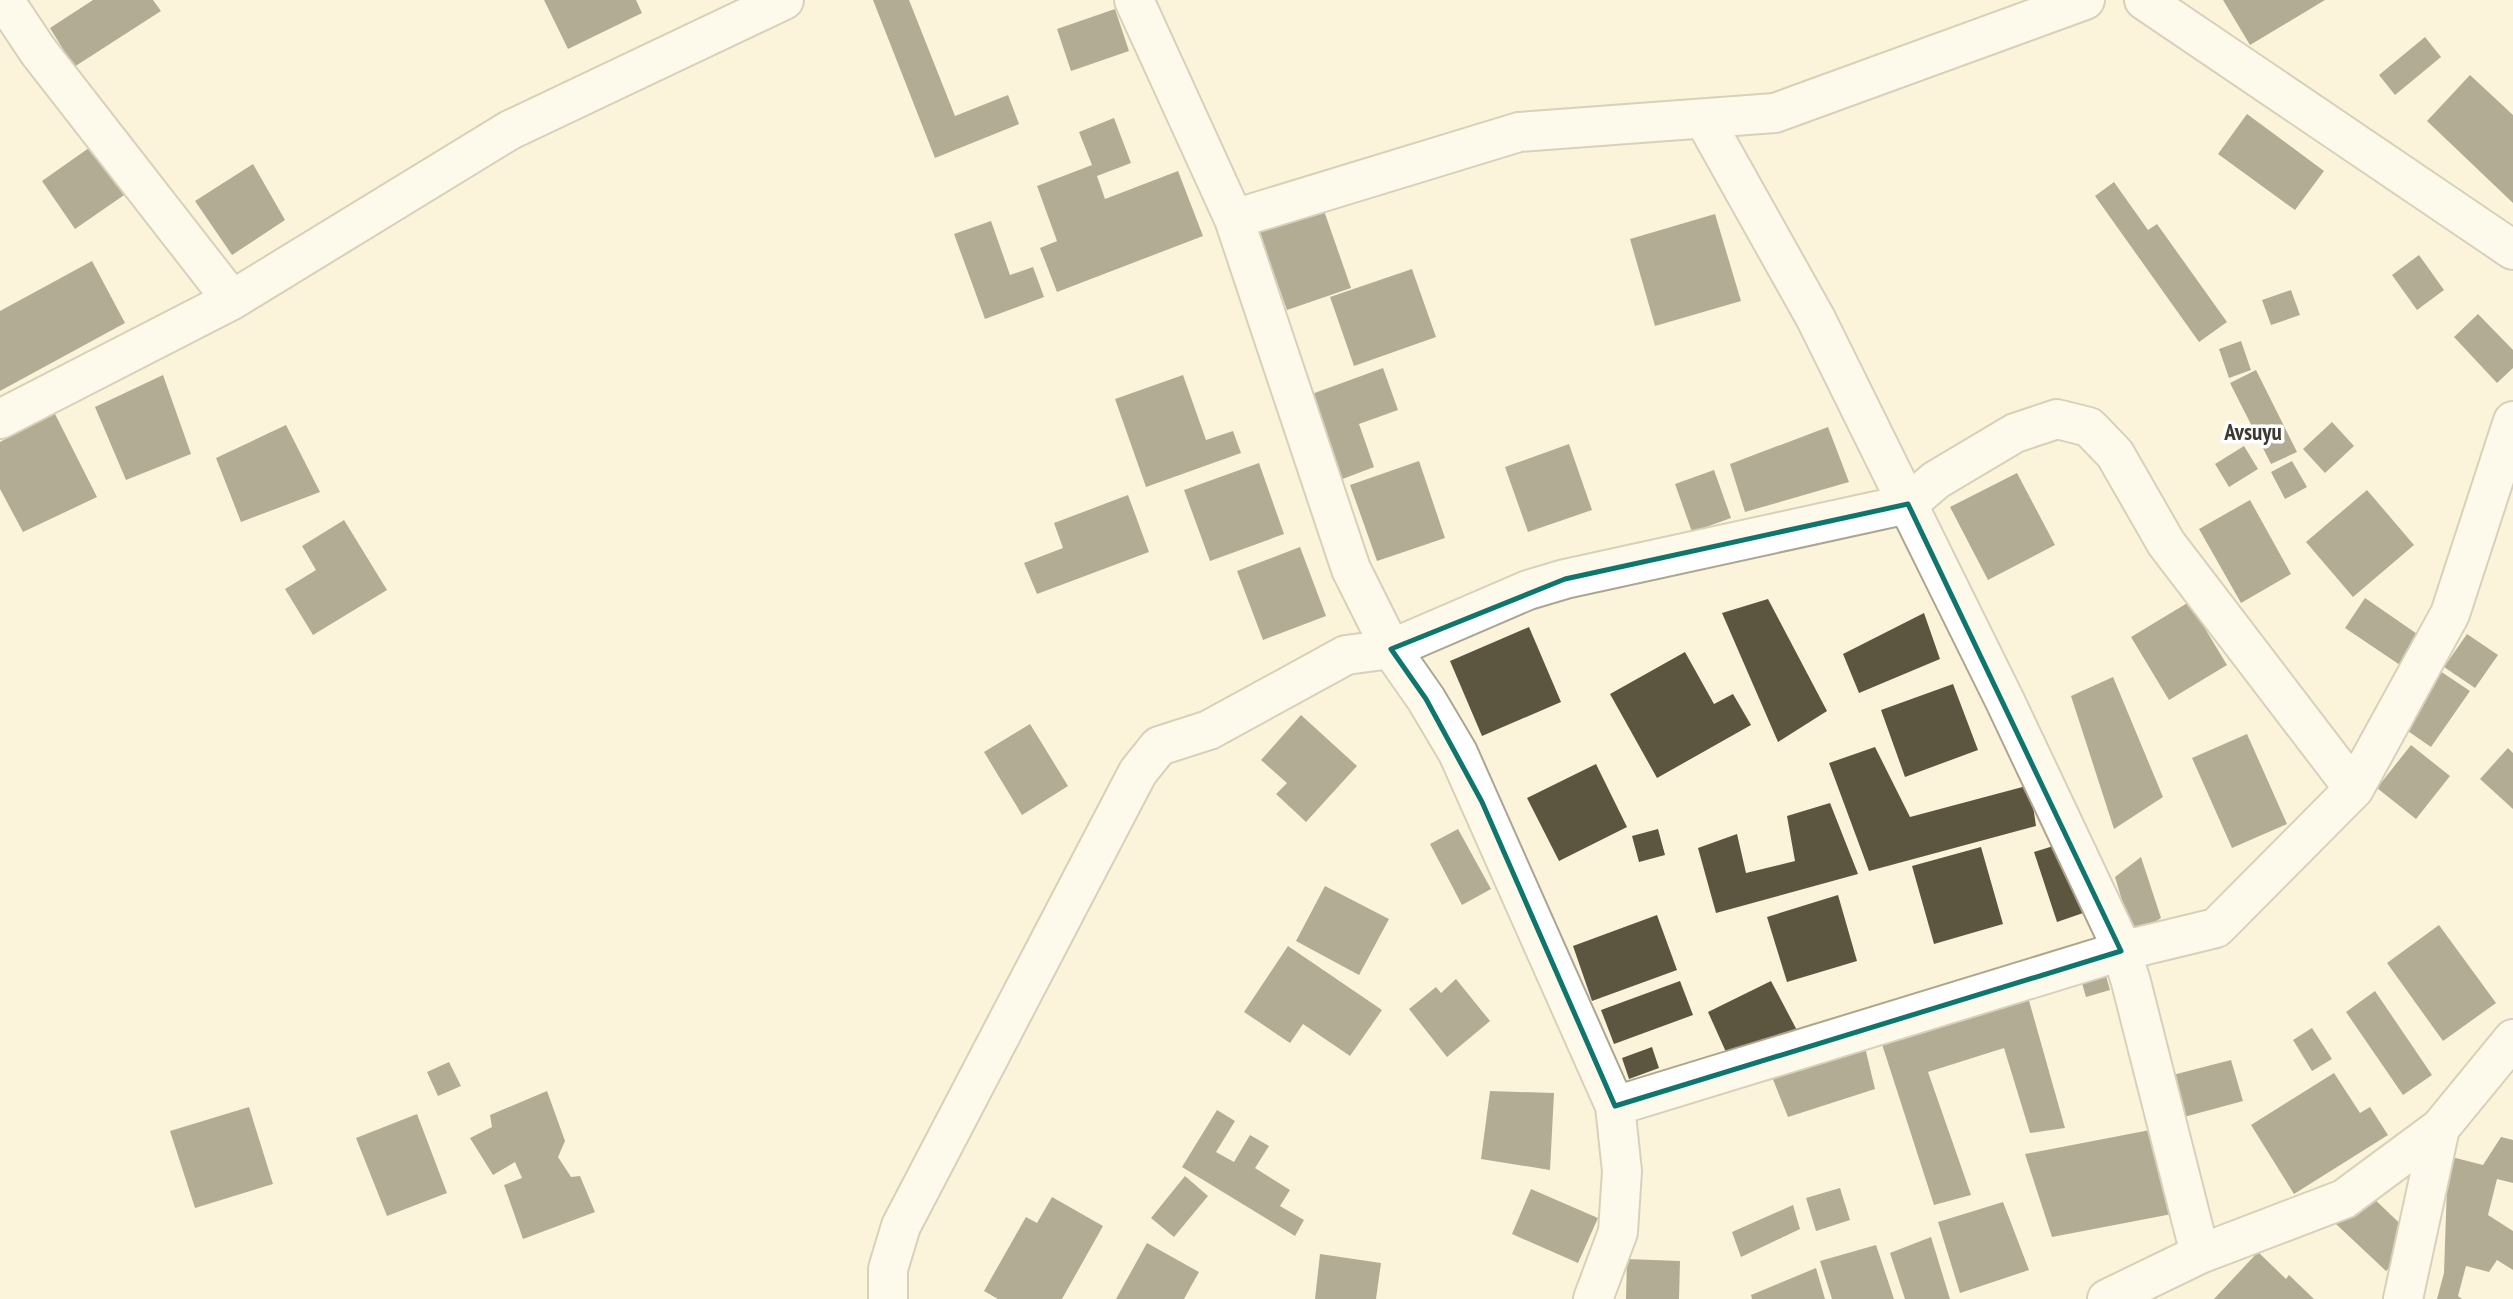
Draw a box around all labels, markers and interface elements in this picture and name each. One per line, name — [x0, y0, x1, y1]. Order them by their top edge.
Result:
district label: Avsuyu — [2223, 417, 2282, 446]

